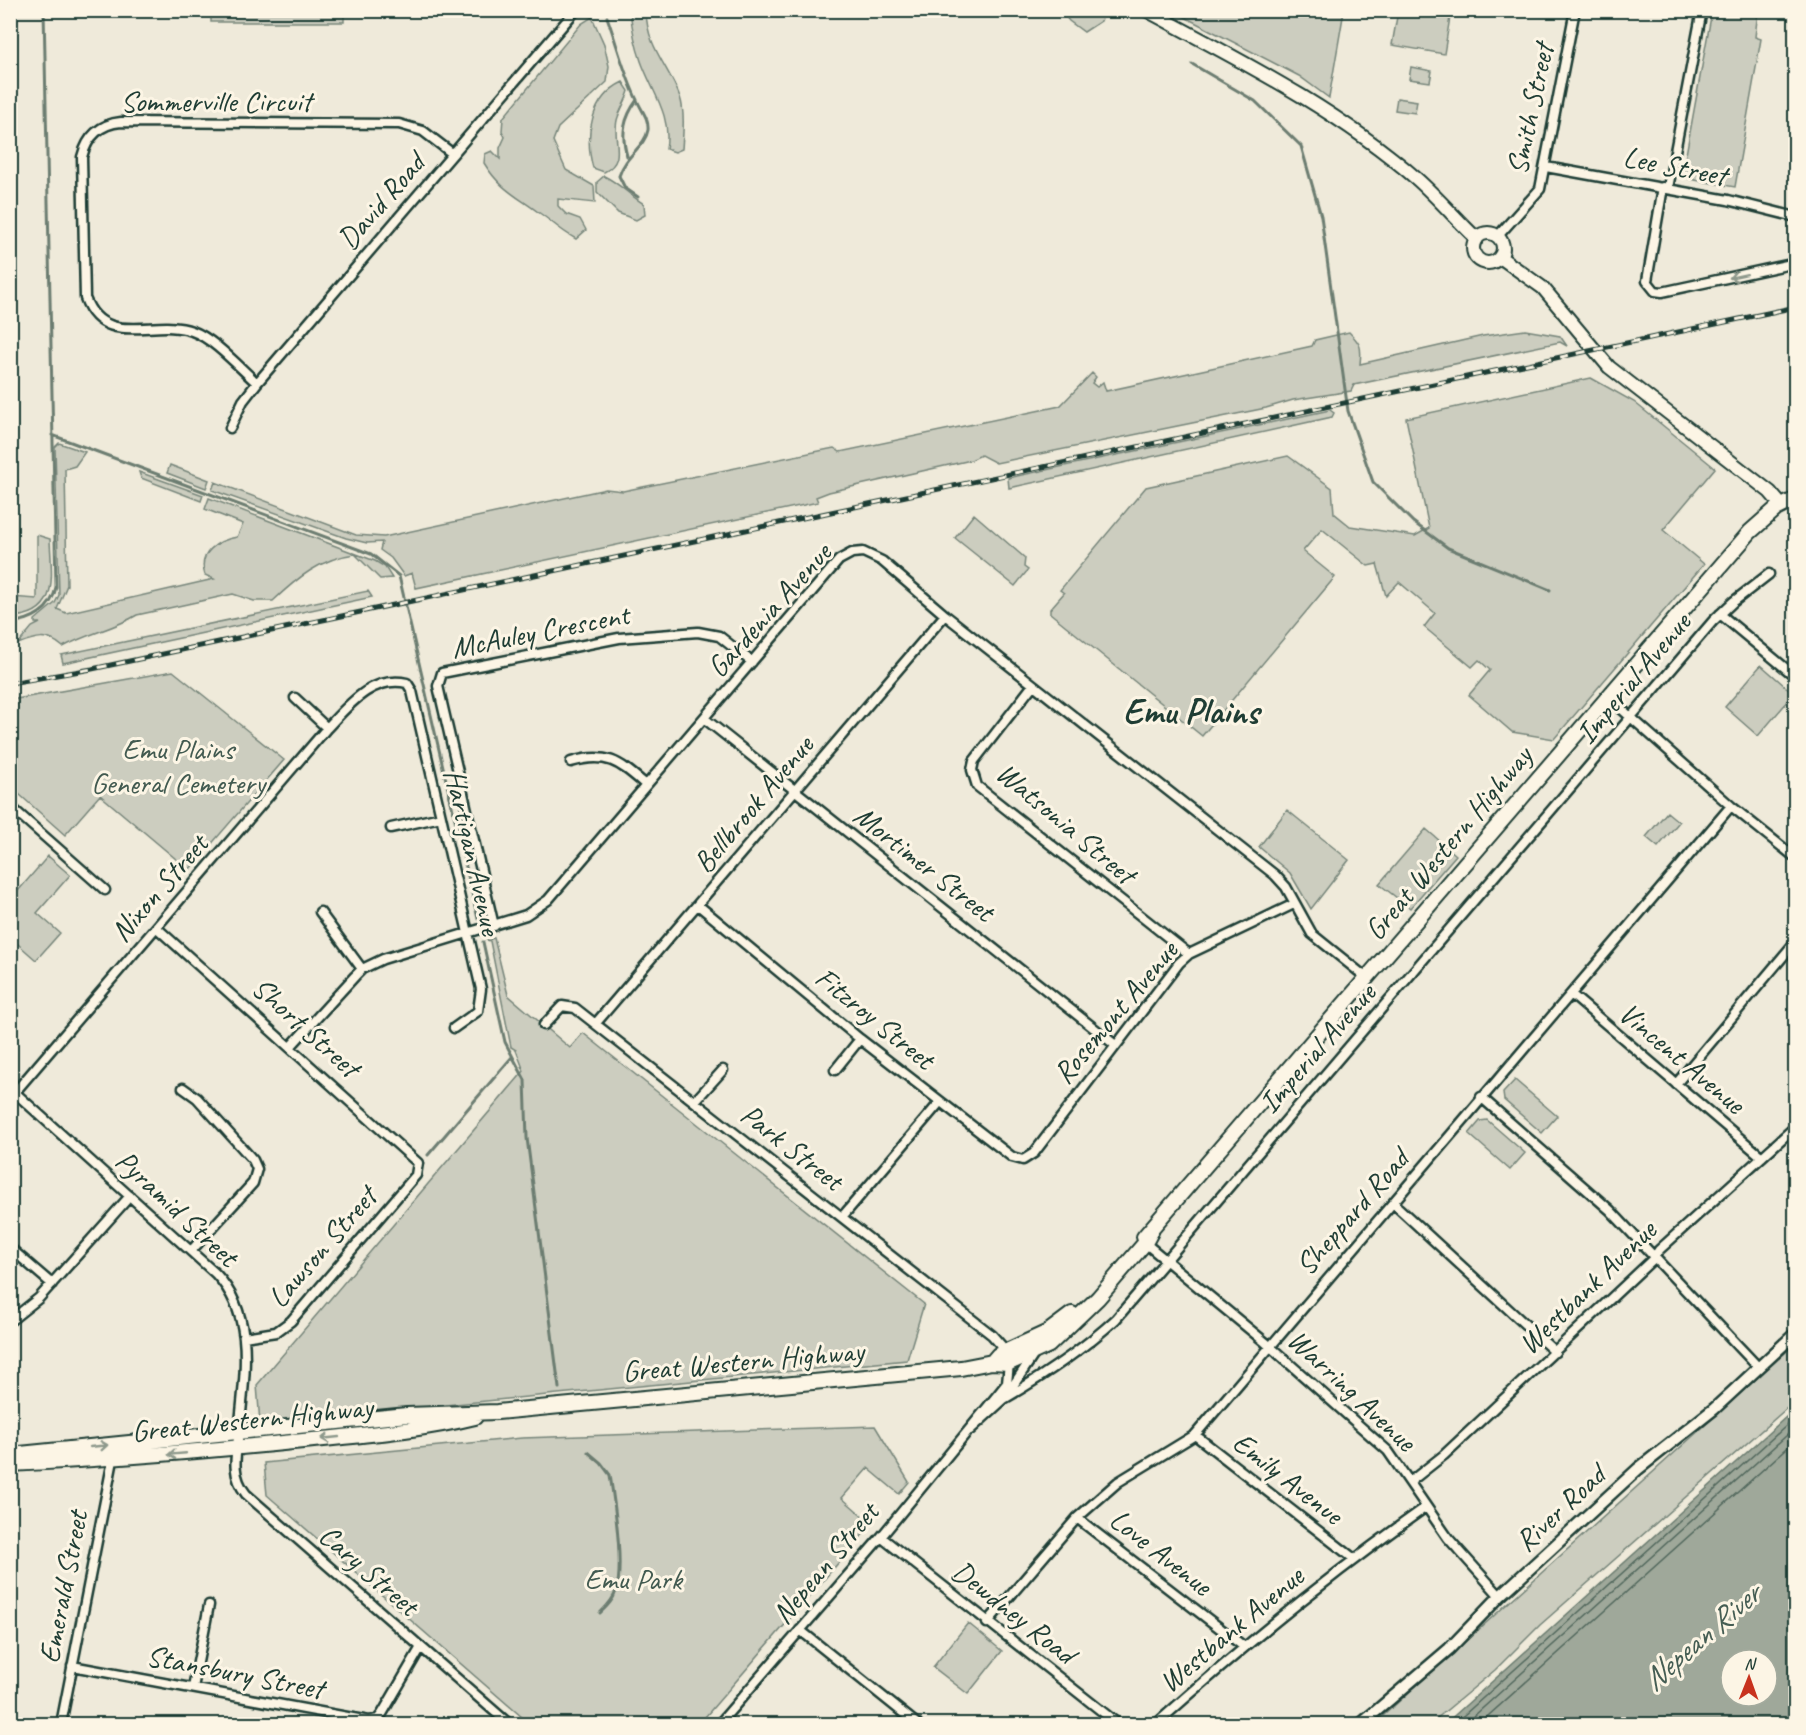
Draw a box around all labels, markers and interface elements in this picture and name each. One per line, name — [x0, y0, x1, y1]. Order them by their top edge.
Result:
street label: Smith Street — [1498, 36, 1563, 178]
street label: Sommerville Circuit — [120, 82, 316, 120]
street label: Lee Street — [1620, 137, 1734, 195]
street label: David Road — [329, 142, 436, 257]
one-way arrow — [1729, 271, 1749, 282]
street label: Gardenia Avenue — [699, 533, 841, 685]
street label: McAuley Crescent — [448, 595, 635, 667]
street label: Imperial Avenue — [1567, 603, 1700, 752]
district label: Emu Plains — [1123, 688, 1262, 734]
street label: Bellbrook Avenue — [684, 726, 823, 881]
park label: Emu Plains General Cemetery — [91, 730, 268, 802]
street label: Great Western Highway — [1356, 736, 1542, 948]
street label: Watsonia Street — [989, 754, 1147, 895]
street label: Hartigan Avenue — [435, 765, 511, 941]
street label: Mortimer Street — [846, 796, 1004, 932]
street label: Nixon Street — [102, 824, 218, 950]
street label: Rosemont Avenue — [1044, 931, 1187, 1091]
street label: Fitzroy Street — [808, 958, 945, 1080]
street label: Short Street — [244, 969, 371, 1088]
street label: Imperial Avenue — [1250, 973, 1385, 1121]
street label: Vincent Avenue — [1611, 994, 1755, 1123]
street label: Park Street — [733, 1095, 853, 1201]
street label: Sheppard Road — [1287, 1138, 1420, 1283]
street label: Pyramid Street — [108, 1141, 249, 1277]
street label: Lawson Street — [259, 1176, 388, 1315]
street label: Westbank Avenue — [1510, 1210, 1666, 1362]
street label: Warring Avenue — [1280, 1321, 1426, 1461]
street label: Great Western Highway — [621, 1331, 868, 1390]
street label: Great Western Highway — [130, 1387, 377, 1451]
street label: Emily Avenue — [1225, 1423, 1353, 1534]
one-way arrow — [320, 1433, 340, 1444]
one-way arrow — [88, 1440, 108, 1451]
one-way arrow — [167, 1449, 187, 1460]
street label: River Road — [1507, 1454, 1616, 1559]
street label: Nepean Street — [763, 1492, 889, 1631]
street label: Love Avenue — [1102, 1500, 1222, 1605]
street label: Emerald Street — [30, 1505, 97, 1666]
street label: Cary Street — [311, 1516, 429, 1626]
street label: Dewdney Road — [944, 1552, 1087, 1675]
street label: Westbank Avenue — [1151, 1556, 1313, 1701]
park label: Emu Park — [584, 1560, 684, 1598]
water label: Nepean River — [1634, 1575, 1768, 1699]
street label: Stansbury Street — [143, 1636, 331, 1709]
north arrow — [1719, 1648, 1779, 1708]

